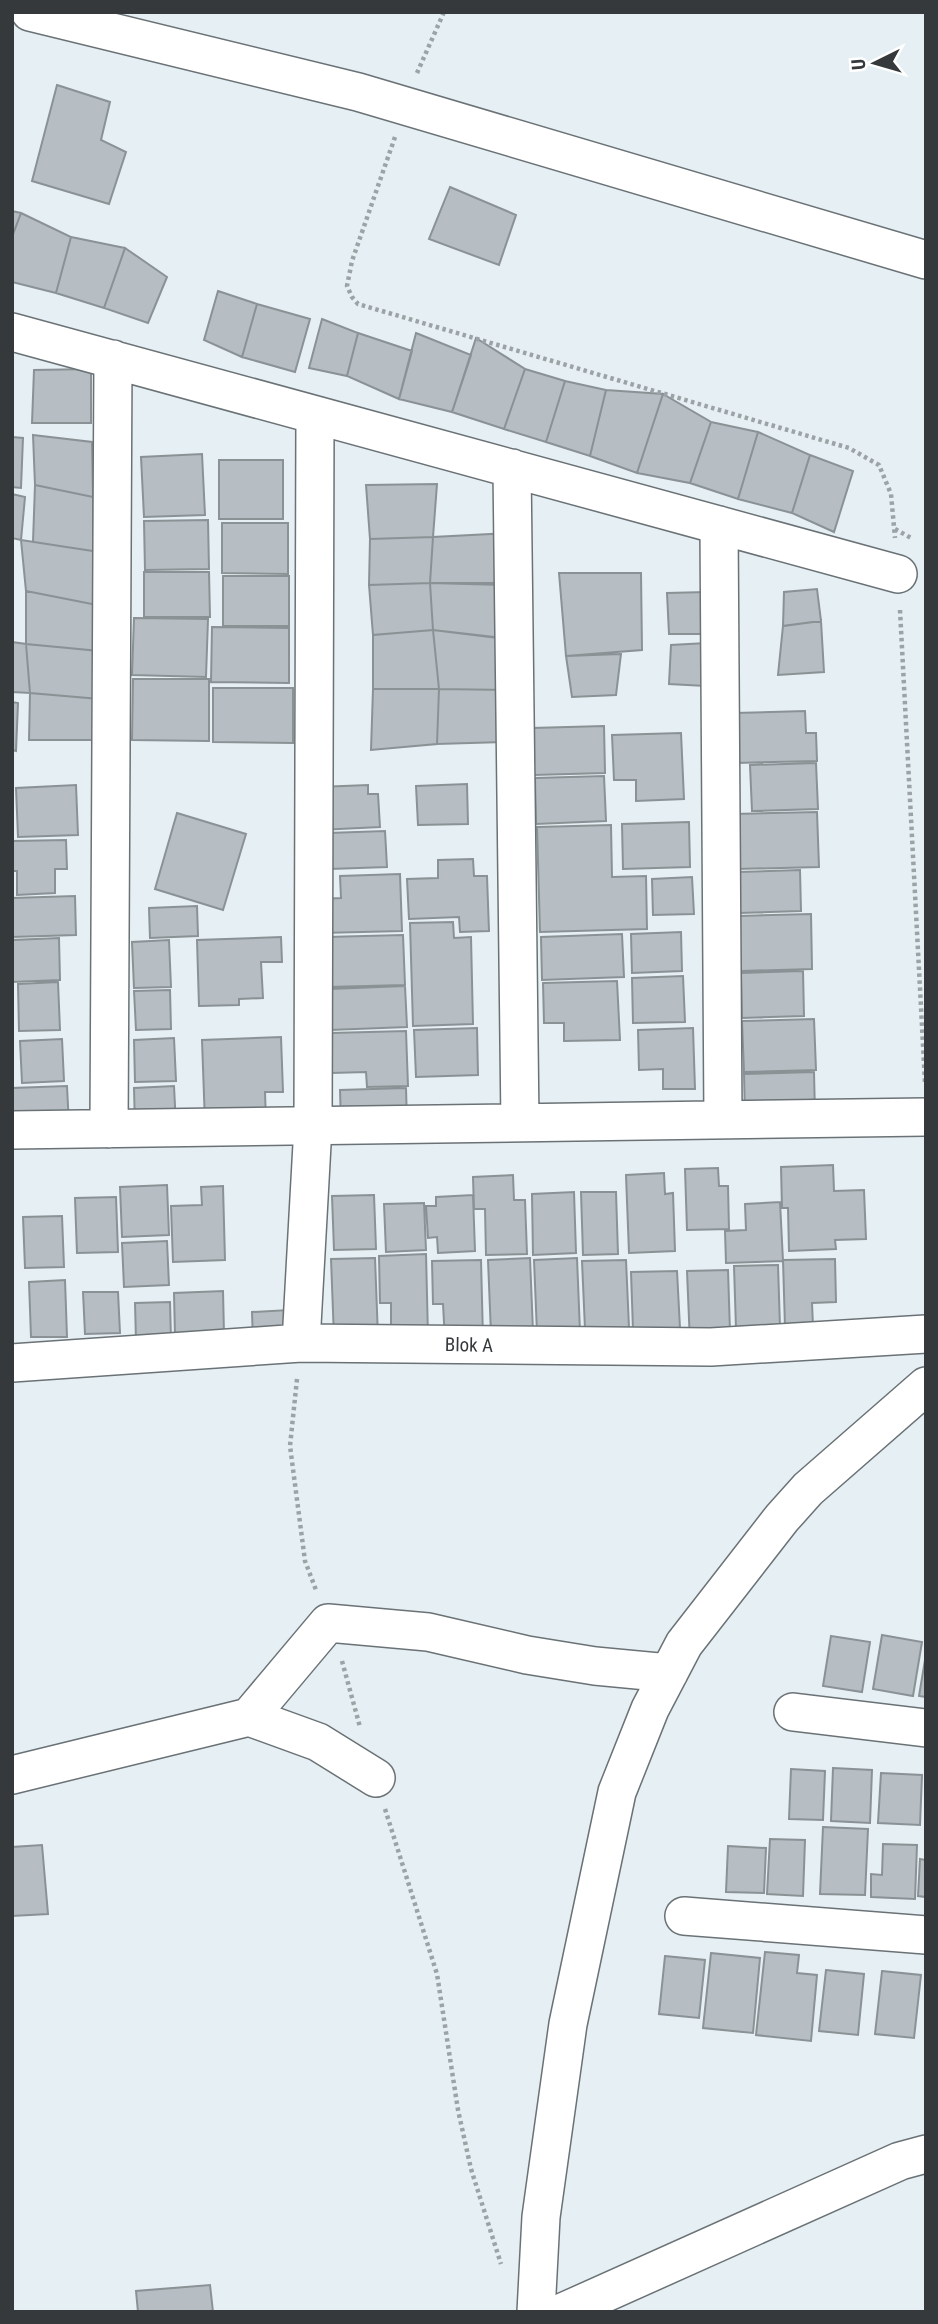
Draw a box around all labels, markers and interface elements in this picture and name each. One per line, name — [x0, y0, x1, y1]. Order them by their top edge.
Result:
north arrow — [840, 28, 910, 98]
text: U — [847, 58, 870, 71]
street label: Blok A — [445, 1333, 493, 1357]

